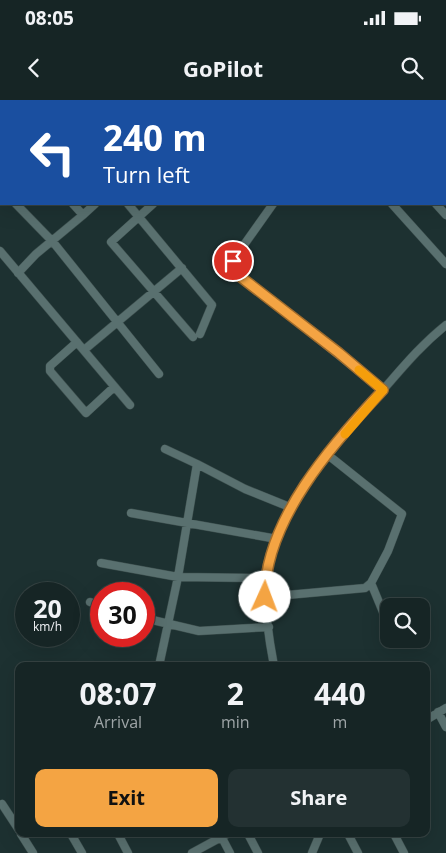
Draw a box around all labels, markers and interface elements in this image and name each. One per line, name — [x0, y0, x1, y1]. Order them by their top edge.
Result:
text: 08:05 — [25, 5, 74, 31]
text: GoPilot — [183, 53, 263, 83]
icon: back — [20, 54, 48, 82]
icon: search — [398, 54, 426, 82]
text: 240 m — [103, 114, 207, 161]
icon: left — [20, 120, 85, 185]
text: Turn left — [103, 159, 190, 189]
pin — [212, 240, 254, 282]
icon: arrive — [219, 247, 247, 275]
position arrow — [238, 570, 290, 622]
speed limit sign: 30 — [90, 582, 155, 647]
text: 20 — [33, 591, 62, 625]
map controls — [380, 598, 430, 648]
button: search — [380, 598, 430, 648]
text: km/h — [33, 618, 62, 635]
text: 08:07 — [79, 673, 157, 714]
text: 2 — [227, 673, 244, 714]
text: 440 — [314, 673, 366, 714]
text: Arrival — [94, 711, 142, 733]
text: min — [221, 711, 250, 733]
text: m — [332, 711, 347, 733]
button: Exit — [35, 769, 218, 827]
button: Share — [228, 769, 410, 827]

